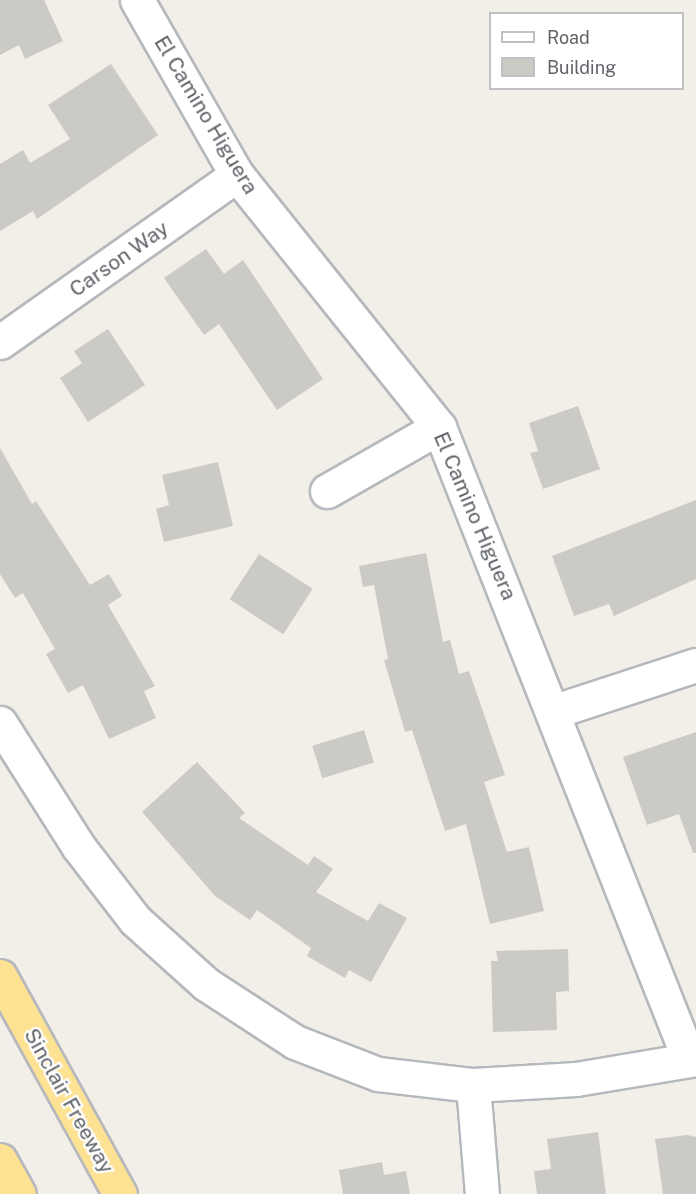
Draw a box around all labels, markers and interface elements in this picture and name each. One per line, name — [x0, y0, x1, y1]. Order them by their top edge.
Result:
legend — [489, 12, 684, 90]
text: Road — [547, 27, 590, 48]
street label: El Camino Higuera — [149, 31, 263, 199]
text: Building — [547, 57, 616, 78]
street label: Carson Way — [65, 216, 173, 302]
street label: El Camino Higuera — [428, 428, 522, 604]
street label: Sinclair Freeway — [19, 1024, 119, 1178]

